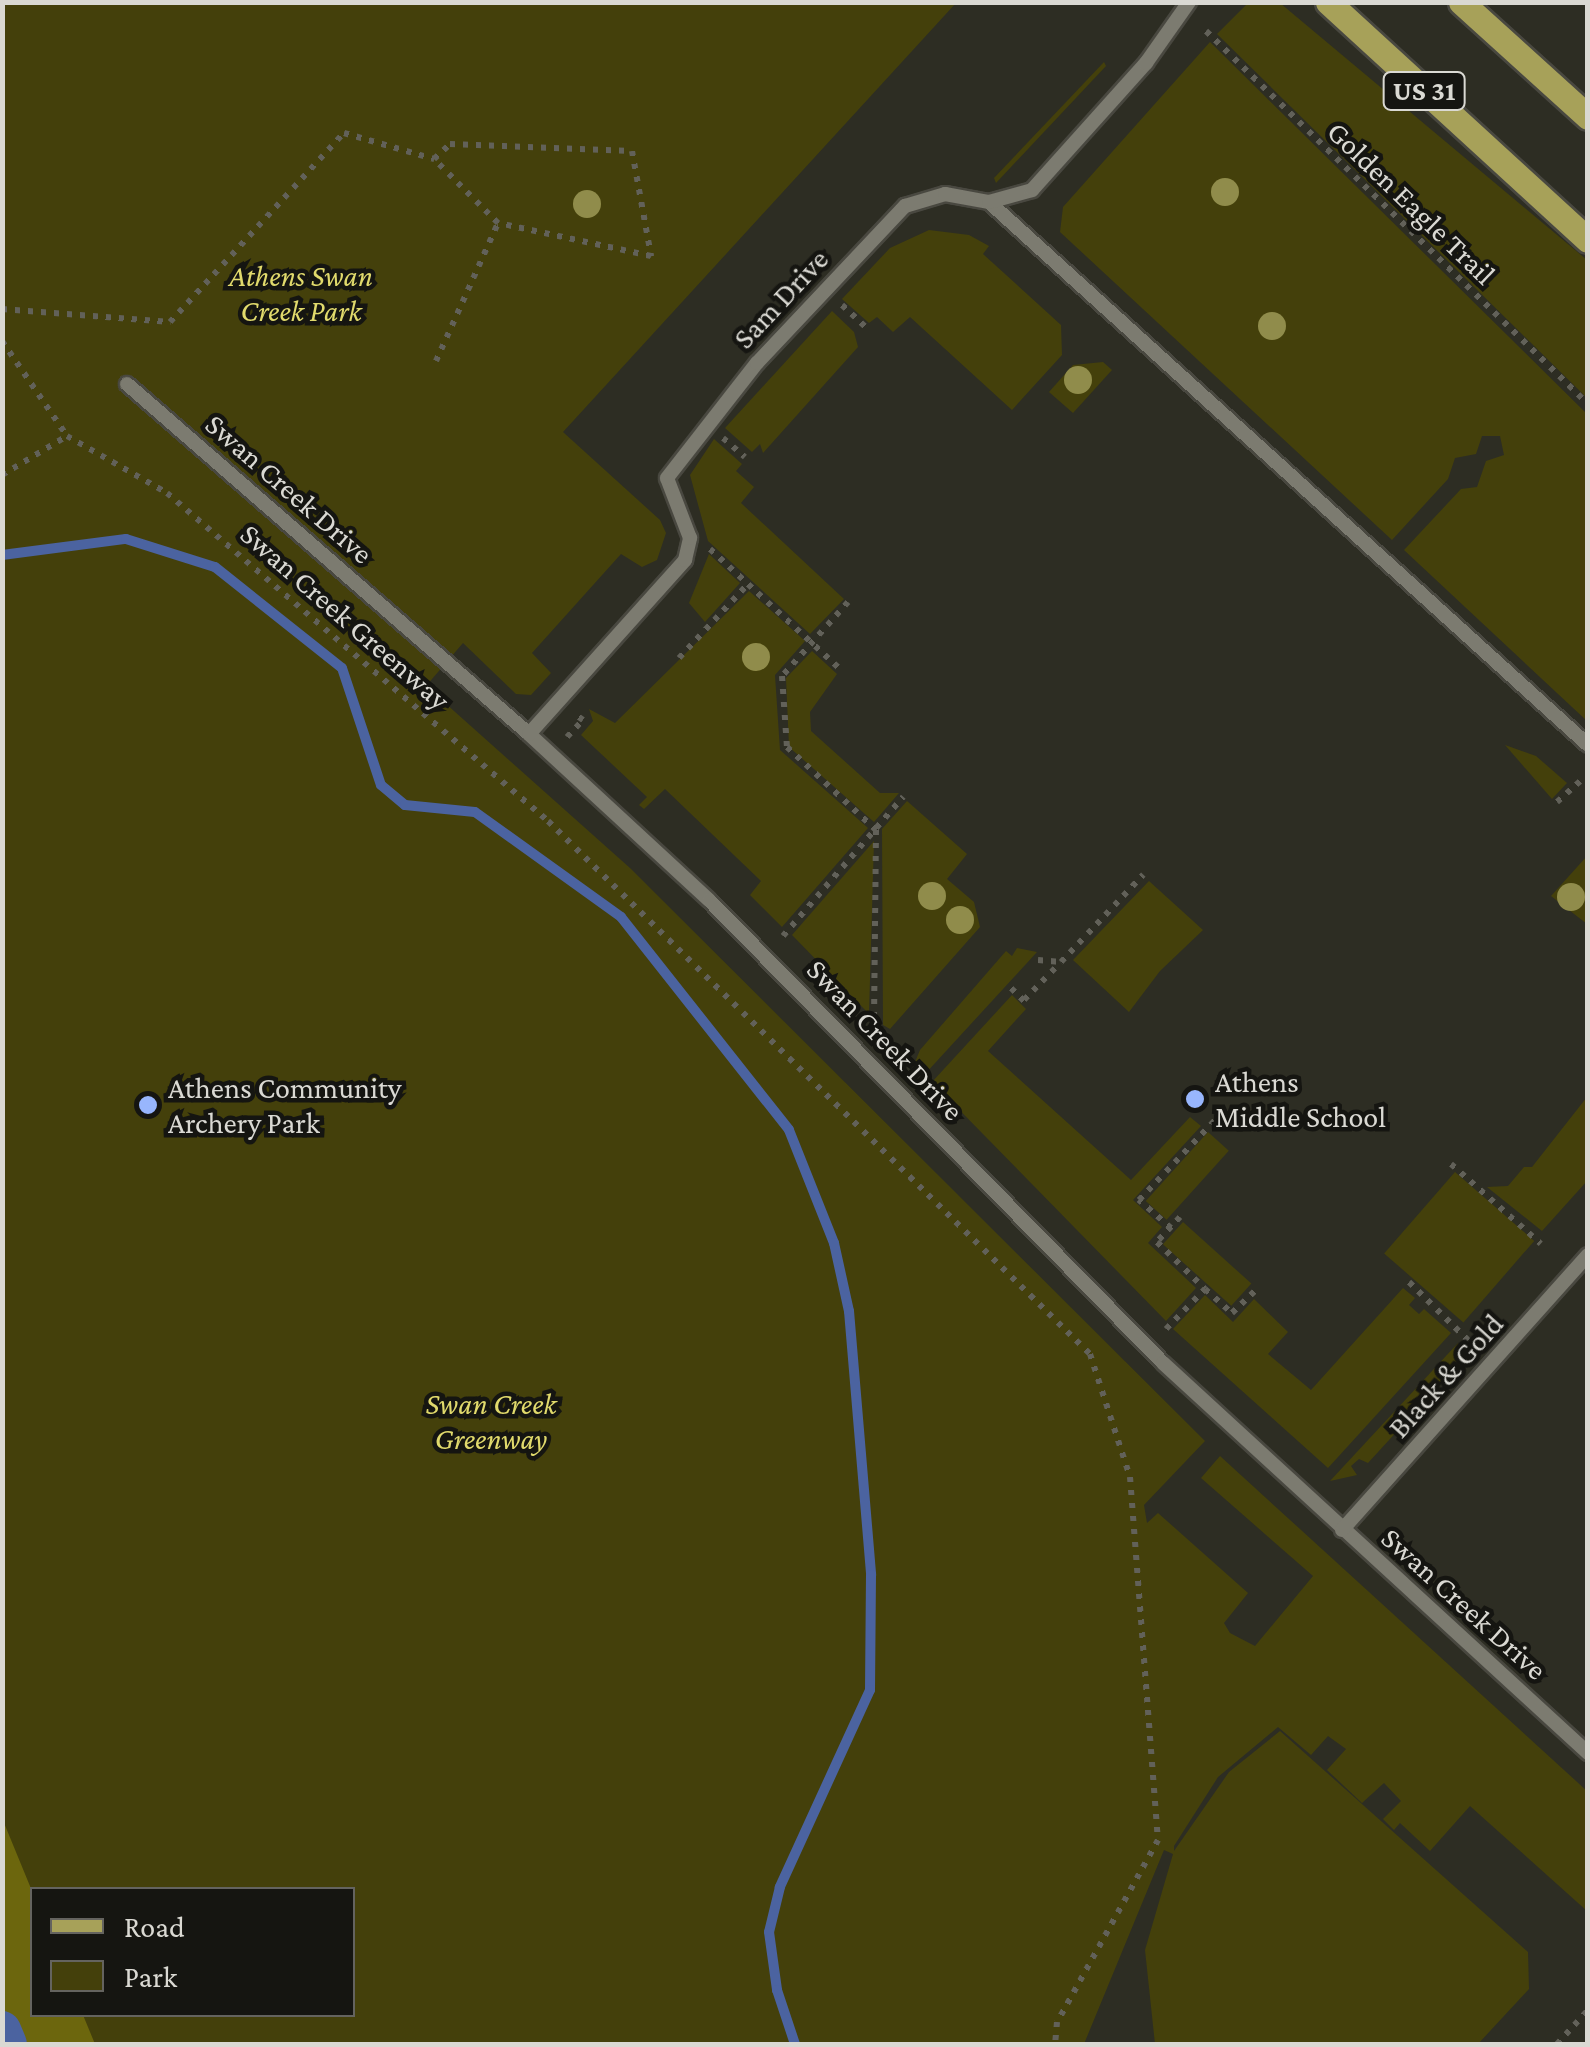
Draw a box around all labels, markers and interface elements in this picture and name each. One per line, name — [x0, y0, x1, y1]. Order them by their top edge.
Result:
road number: US 31 — [1382, 68, 1466, 114]
street label: Golden Eagle Trail — [1319, 114, 1503, 292]
street label: Sam Drive — [726, 242, 836, 356]
park label: Athens Swan Creek Park — [229, 258, 373, 328]
street label: Swan Creek Drive — [198, 406, 380, 572]
street label: Swan Creek Greenway — [233, 516, 457, 718]
street label: Swan Creek Drive — [799, 952, 971, 1128]
place label: Athens Middle School — [1215, 1064, 1386, 1134]
place label: Athens Community Archery Park — [168, 1070, 402, 1140]
marker: Athens Middle School — [1184, 1088, 1206, 1110]
marker: Athens Community Archery Park — [137, 1094, 159, 1116]
street label: Black & Gold — [1381, 1307, 1511, 1445]
park label: Swan Creek Greenway — [425, 1386, 557, 1456]
street label: Swan Creek Drive — [1374, 1520, 1554, 1688]
legend — [30, 1887, 355, 2017]
text: Road — [124, 1910, 185, 1943]
text: Park — [124, 1960, 177, 1993]

